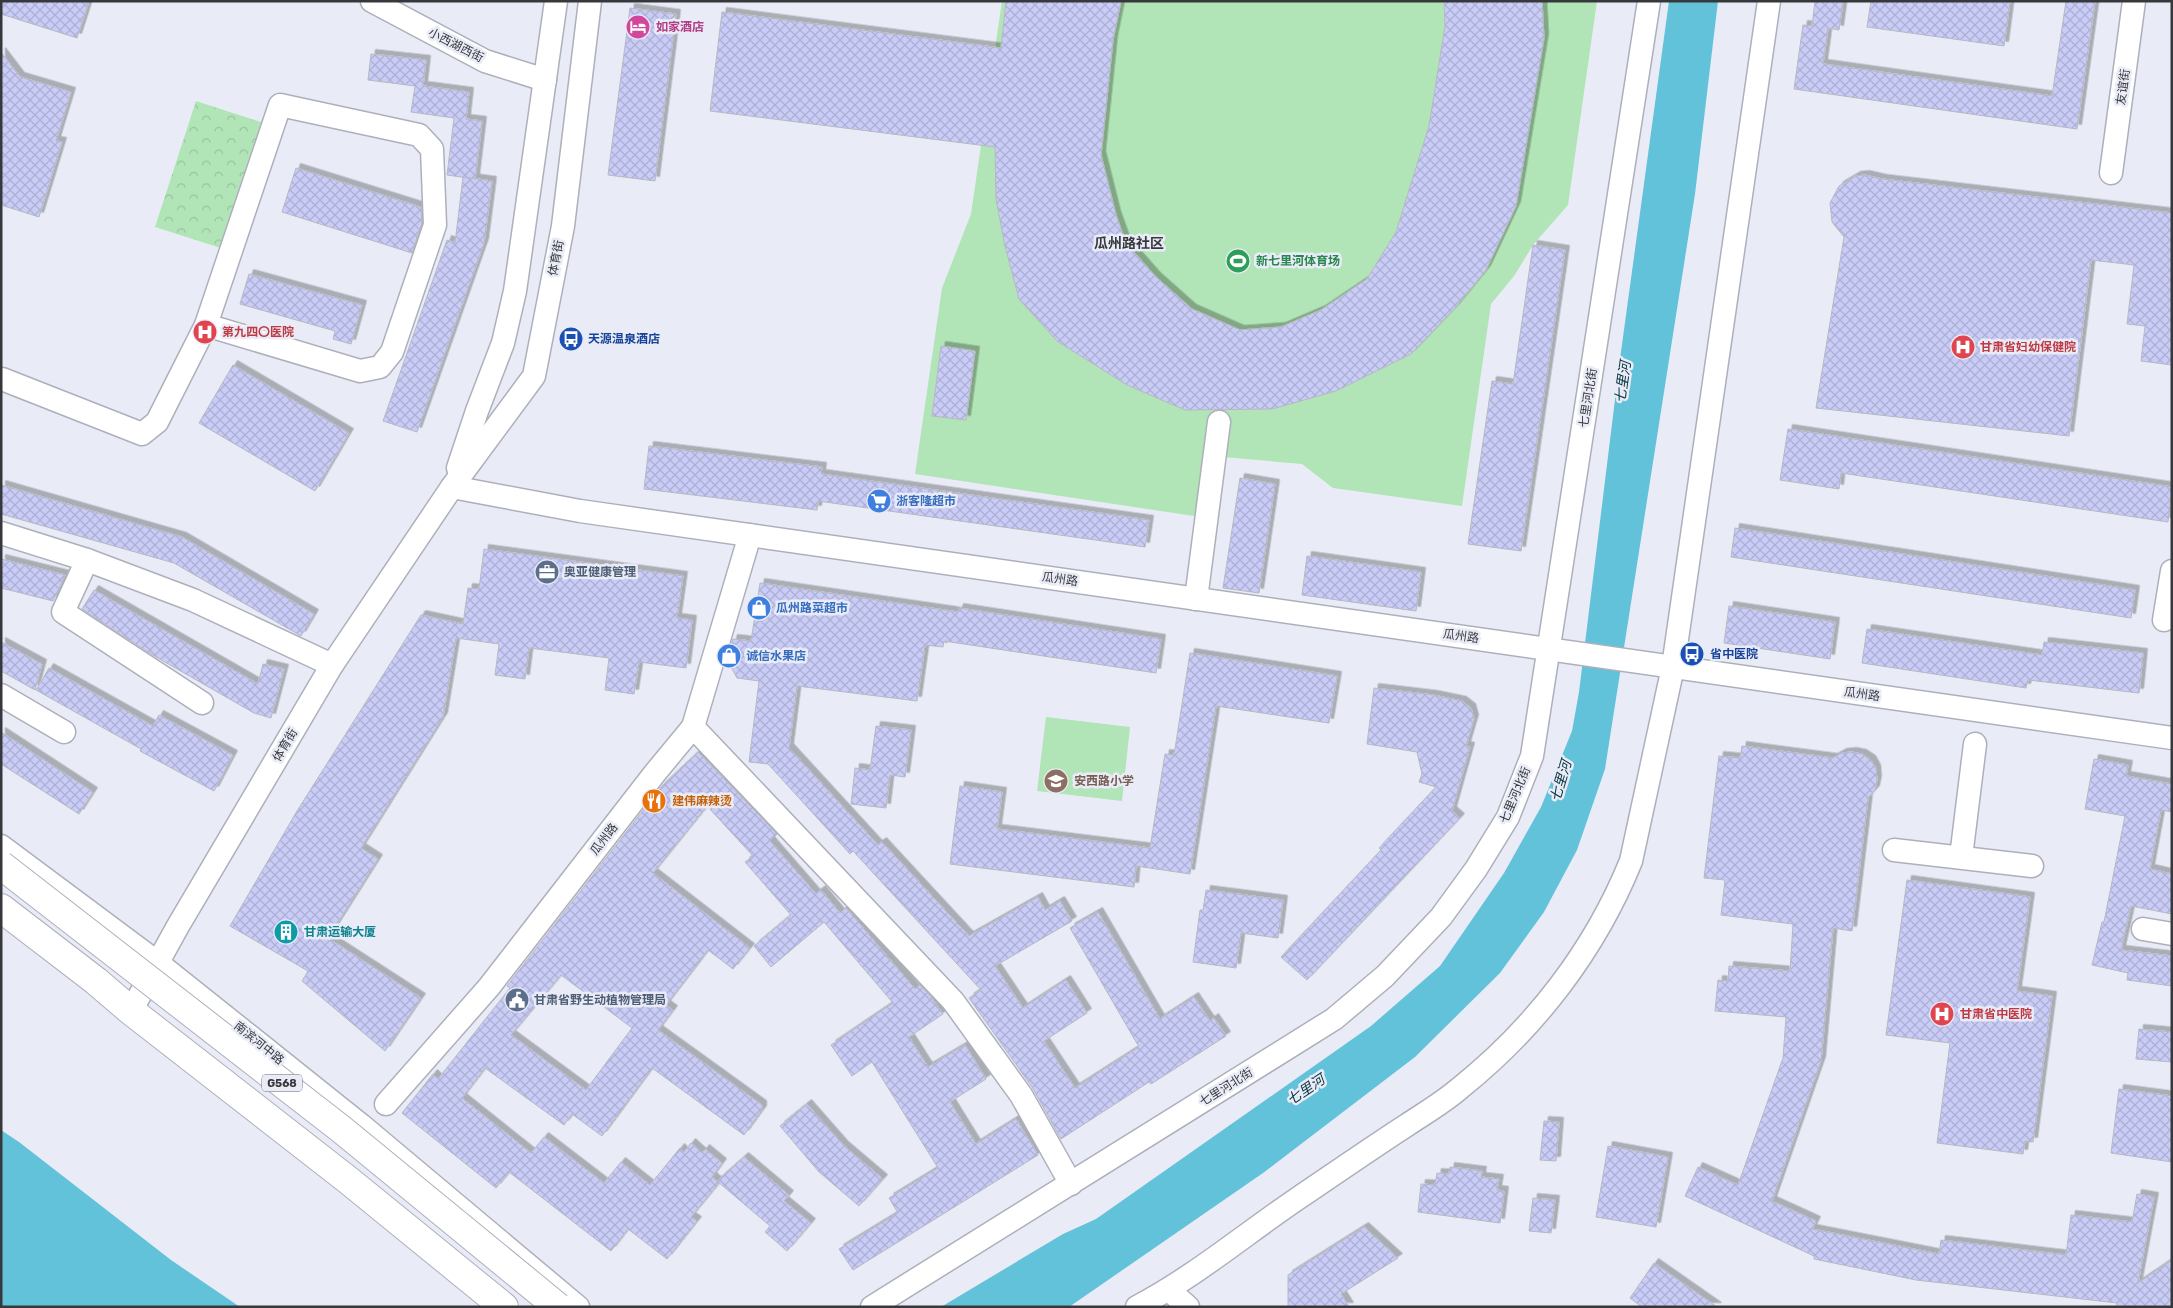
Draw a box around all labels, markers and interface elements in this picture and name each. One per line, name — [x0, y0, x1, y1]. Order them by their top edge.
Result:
hotel icon: 如家酒店 — [625, 14, 651, 40]
place label: 如家酒店 — [656, 20, 704, 34]
street label: 小西湖西街 — [426, 25, 486, 65]
street label: 友谊街 — [2114, 68, 2132, 106]
district label: 瓜州路社区 — [1094, 235, 1164, 252]
street label: 体育街 — [546, 239, 566, 277]
sports icon: 新七里河体育场 — [1225, 248, 1251, 274]
place label: 新七里河体育场 — [1256, 254, 1340, 268]
hospital icon: 第九四〇医院 — [192, 319, 218, 345]
place label: 第九四〇医院 — [222, 325, 294, 339]
bus stop icon: 天源温泉酒店 — [558, 326, 584, 352]
place label: 天源温泉酒店 — [588, 332, 660, 346]
hospital icon: 甘肃省妇幼保健院 — [1950, 334, 1976, 360]
place label: 甘肃省妇幼保健院 — [1980, 340, 2076, 354]
water label: 七里河 — [1612, 357, 1635, 404]
street label: 七里河北街 — [1576, 367, 1600, 429]
supermarket icon: 浙客隆超市 — [866, 488, 892, 514]
place label: 浙客隆超市 — [896, 494, 956, 508]
office icon: 奥亚健康管理 — [534, 559, 560, 585]
place label: 奥亚健康管理 — [564, 565, 636, 579]
street label: 瓜州路 — [1041, 570, 1079, 588]
shop icon: 瓜州路菜超市 — [746, 595, 772, 621]
place label: 瓜州路菜超市 — [776, 601, 848, 615]
street label: 瓜州路 — [1442, 627, 1480, 645]
bus stop icon: 省中医院 — [1679, 641, 1705, 667]
shop icon: 诚信水果店 — [716, 643, 742, 669]
place label: 省中医院 — [1710, 647, 1758, 661]
place label: 诚信水果店 — [746, 649, 806, 663]
street label: 瓜州路 — [1843, 685, 1881, 703]
street label: 体育街 — [270, 726, 300, 764]
water label: 七里河 — [1547, 756, 1576, 804]
street label: 七里河北街 — [1497, 765, 1533, 825]
school or university icon: 安西路小学 — [1043, 768, 1069, 794]
place label: 安西路小学 — [1074, 774, 1134, 788]
restaurant icon: 建伟麻辣烫 — [641, 788, 667, 814]
place label: 建伟麻辣烫 — [672, 794, 732, 808]
street label: 瓜州路 — [587, 821, 621, 857]
building icon: 甘肃运输大厦 — [273, 919, 299, 945]
place label: 甘肃运输大厦 — [304, 925, 376, 939]
public building icon: 甘肃省野生动植物管理局 — [504, 987, 530, 1013]
place label: 甘肃省野生动植物管理局 — [534, 993, 666, 1007]
hospital icon: 甘肃省中医院 — [1929, 1001, 1955, 1027]
place label: 甘肃省中医院 — [1960, 1007, 2032, 1021]
street label: 南滨河中路 — [231, 1019, 287, 1067]
street label: 七里河北街 — [1197, 1065, 1255, 1109]
water label: 七里河 — [1284, 1070, 1331, 1109]
road number: G568 — [262, 1074, 302, 1092]

